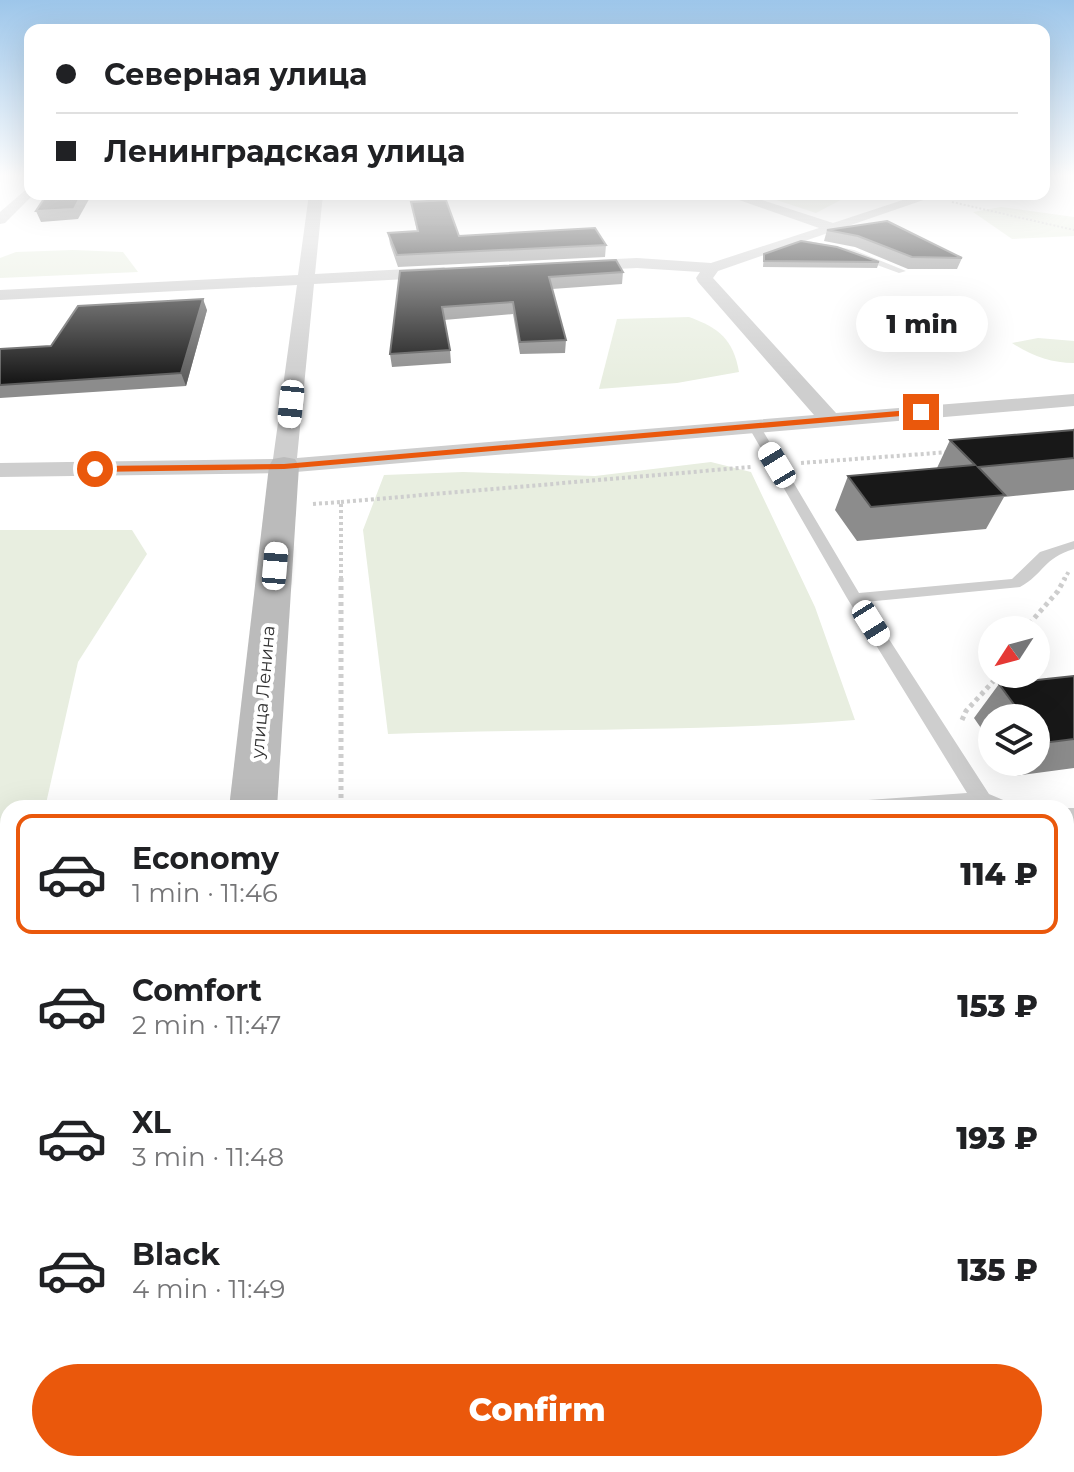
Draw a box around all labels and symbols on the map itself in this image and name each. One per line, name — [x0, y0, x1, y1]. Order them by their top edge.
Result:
callout: 1 min — [855, 296, 987, 352]
car — [277, 379, 305, 429]
route end — [903, 394, 939, 430]
car — [754, 438, 800, 492]
route start — [77, 451, 113, 487]
car — [261, 541, 289, 591]
car — [848, 596, 894, 650]
north arrow — [978, 616, 1050, 688]
street label: улица Ленина — [246, 625, 280, 760]

